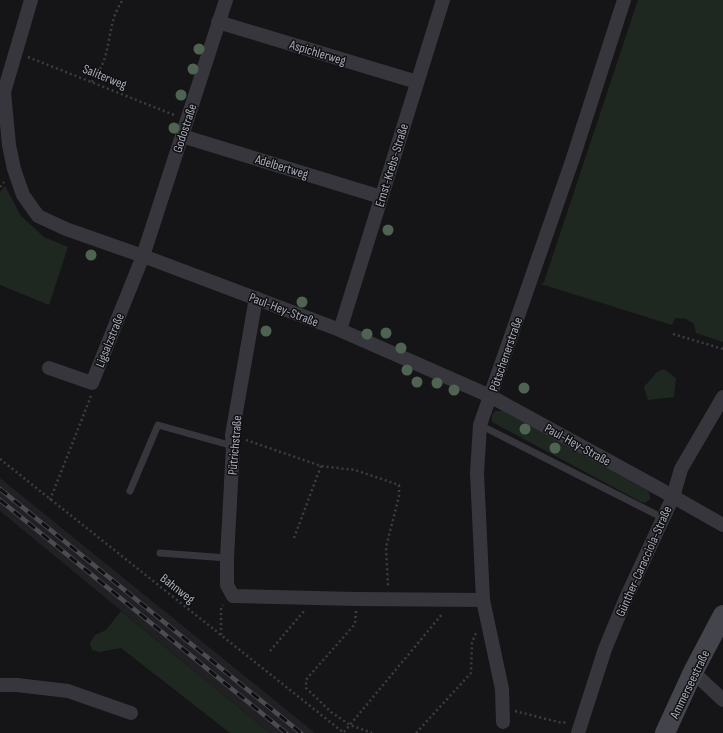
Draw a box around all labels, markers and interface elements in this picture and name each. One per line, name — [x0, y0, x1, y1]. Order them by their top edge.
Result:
street label: Aspichlerweg — [287, 37, 348, 69]
street label: Saliterweg — [80, 61, 129, 93]
street label: Godostraße — [170, 102, 200, 155]
street label: Ernst-Krebs-Straße — [372, 122, 412, 209]
street label: Adelbertweg — [252, 151, 310, 183]
street label: Paul-Hey-Straße — [247, 289, 321, 330]
street label: Ligsalzstraße — [92, 311, 128, 370]
street label: Pötschenerstraße — [486, 315, 526, 394]
street label: Pütrichstraße — [224, 415, 246, 475]
street label: Paul-Hey-Straße — [542, 420, 613, 470]
street label: Günther-Caracciola-Straße — [612, 504, 676, 619]
street label: Bahnweg — [157, 570, 198, 607]
street label: Ammerseestraße — [666, 648, 713, 722]

